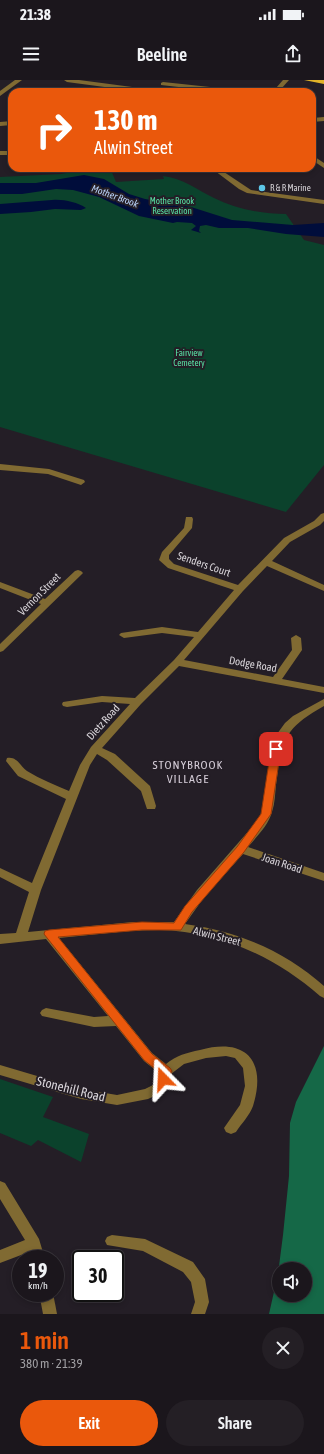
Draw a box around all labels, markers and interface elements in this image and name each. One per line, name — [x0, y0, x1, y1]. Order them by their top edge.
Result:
text: 21:38 — [20, 6, 51, 23]
icon: menu — [20, 43, 42, 65]
icon: share — [282, 43, 304, 65]
text: Beeline — [137, 44, 187, 65]
icon: right — [28, 104, 80, 156]
text: 130 m — [94, 104, 157, 136]
text: Alwin Street — [94, 137, 173, 158]
water label: Mother Brook — [90, 182, 141, 210]
marker: R & R Marine — [257, 183, 267, 193]
place label: R & R Marine — [270, 183, 311, 193]
park label: Mother Brook Reservation — [150, 196, 194, 216]
park label: Fairview Cemetery — [173, 348, 205, 368]
street label: Senders Court — [176, 549, 232, 579]
street label: Vernon Street — [15, 570, 63, 618]
street label: Dodge Road — [228, 654, 278, 674]
street label: Dietz Road — [84, 702, 122, 742]
pin — [259, 732, 293, 766]
icon: arrive — [265, 738, 287, 760]
district label: STONYBROOK VILLAGE — [153, 758, 223, 786]
street label: Joan Road — [260, 851, 304, 875]
street label: Alwin Street — [192, 924, 242, 948]
position arrow — [142, 1058, 184, 1100]
street label: Stonehill Road — [35, 1073, 107, 1105]
speed limit sign: 30 — [72, 1250, 124, 1302]
text: 19 — [29, 1259, 47, 1282]
map controls — [272, 1262, 312, 1302]
button: sound — [272, 1262, 312, 1302]
text: km/h — [28, 1280, 48, 1291]
text: 1 min — [20, 1327, 69, 1354]
button: close — [262, 1327, 304, 1369]
text: 380 m · 21:39 — [20, 1356, 83, 1371]
button: Exit — [20, 1400, 158, 1446]
button: Share — [166, 1400, 304, 1446]

